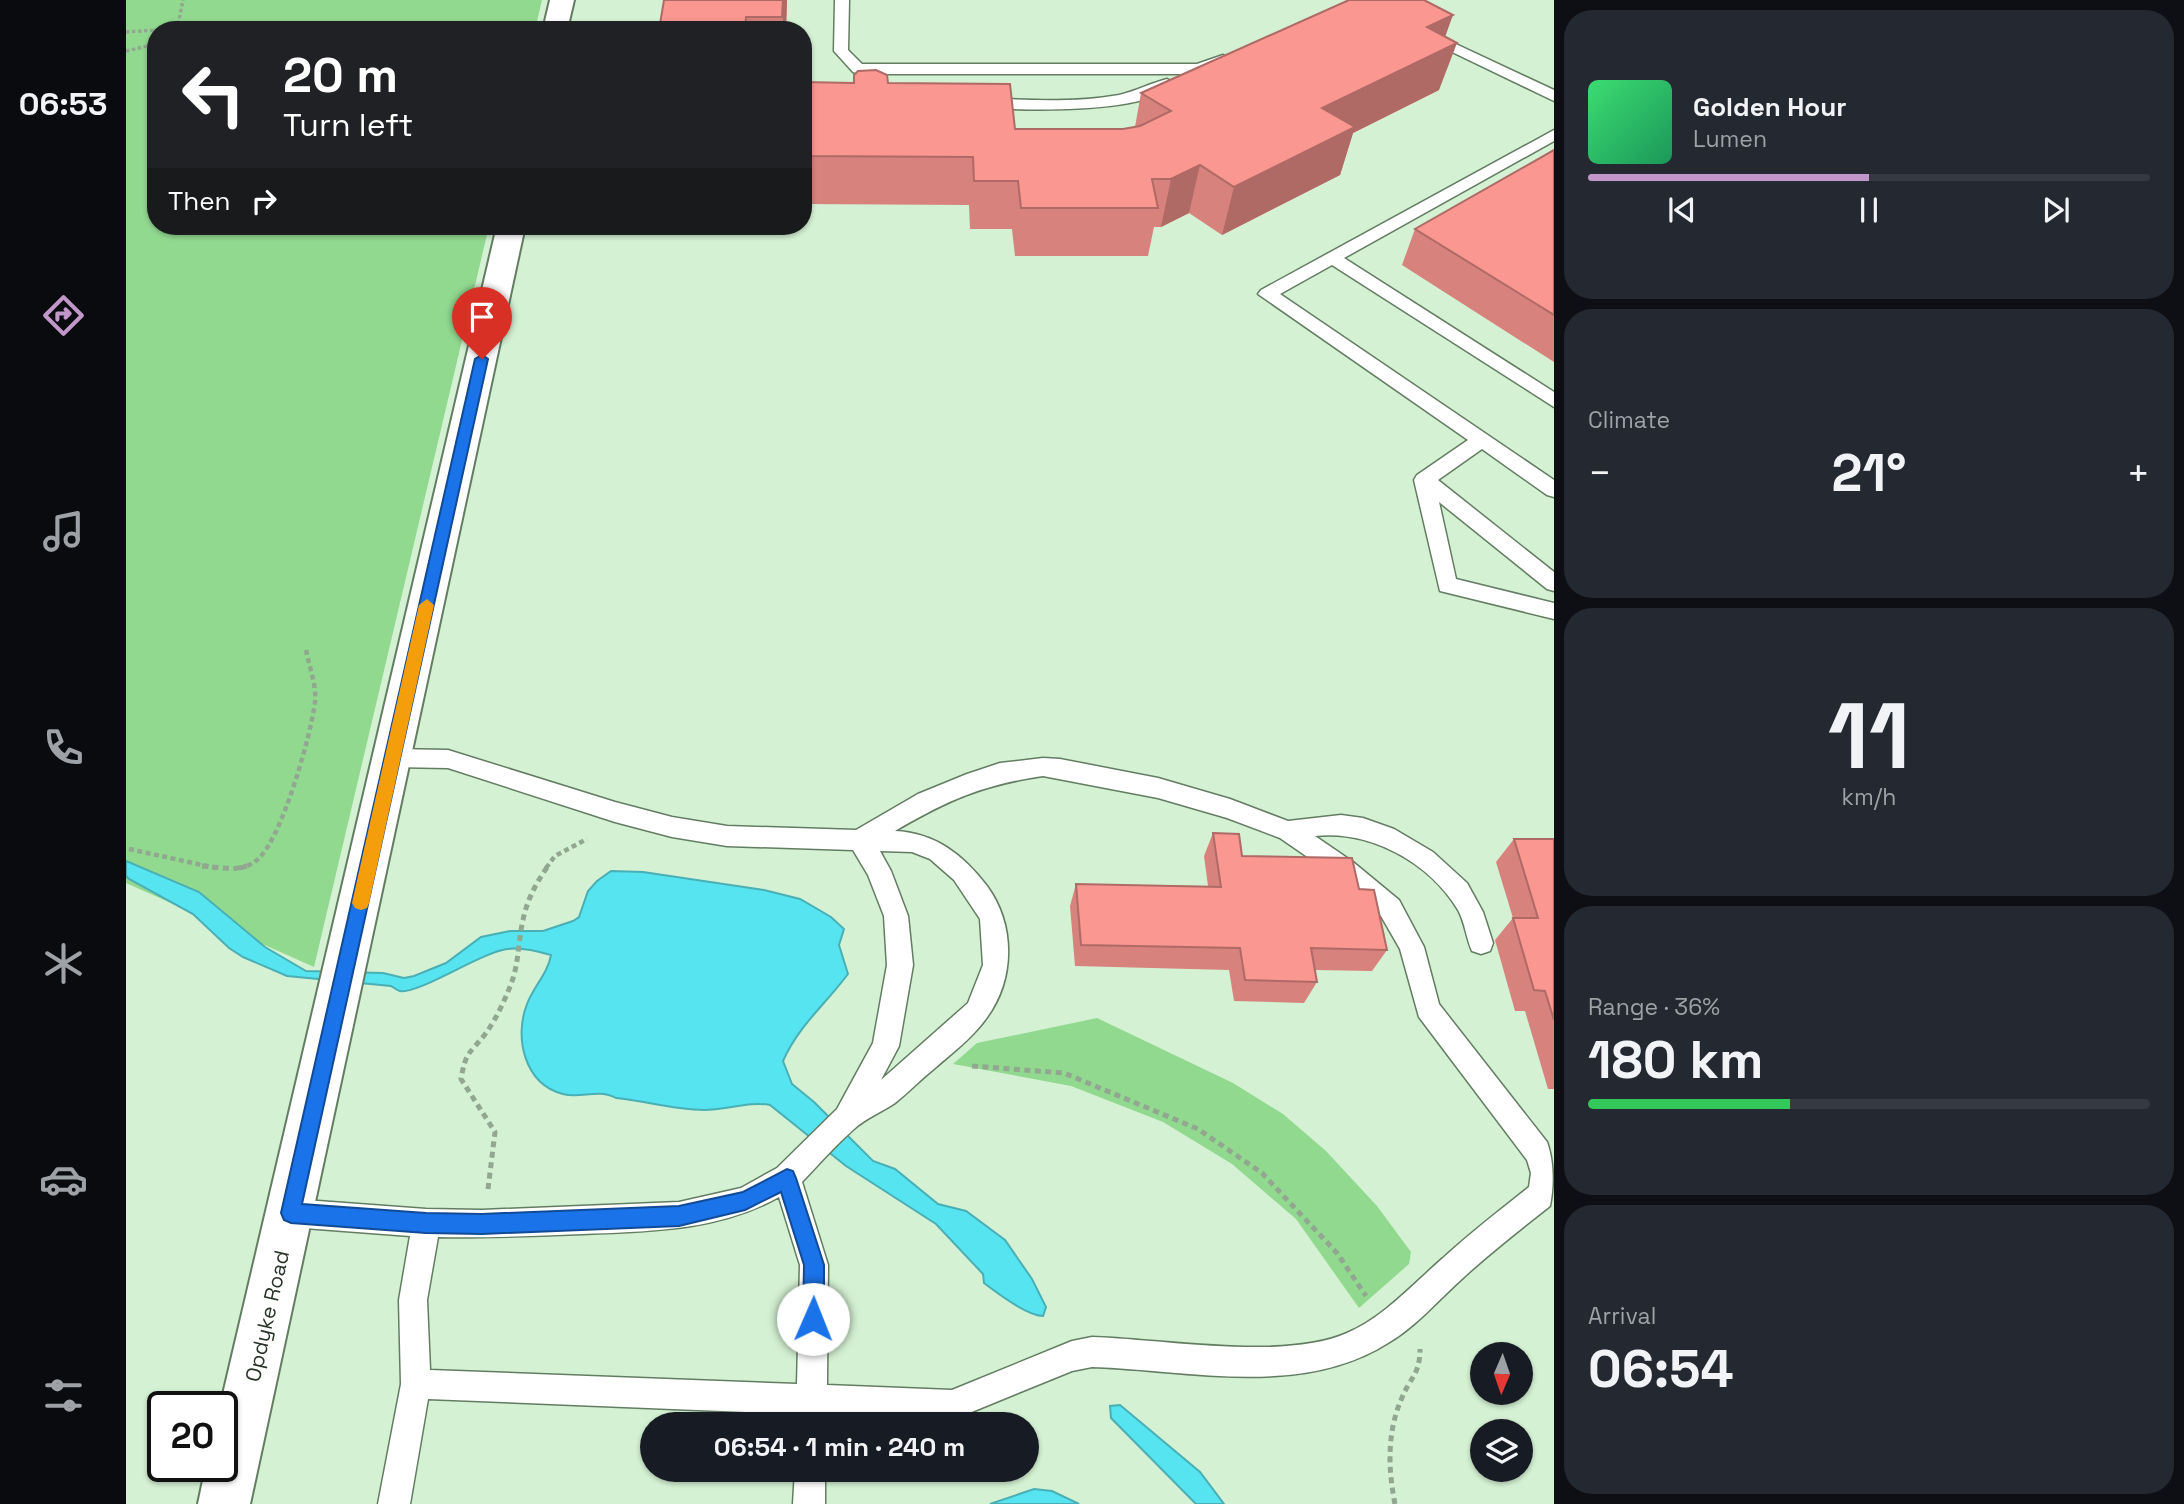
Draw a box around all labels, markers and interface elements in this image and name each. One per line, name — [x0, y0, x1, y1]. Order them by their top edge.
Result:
text: 20 m — [283, 44, 398, 106]
icon: left — [168, 49, 259, 140]
text: 06:53 — [19, 84, 107, 124]
text: Golden Hour — [1693, 90, 1847, 124]
text: Turn left — [283, 105, 413, 145]
text: Lumen — [1693, 124, 1767, 154]
icon: right — [245, 182, 283, 220]
text: Then — [168, 184, 231, 218]
icon: previous — [1663, 191, 1701, 229]
icon: pause — [1850, 191, 1888, 229]
icon: next — [2037, 191, 2075, 229]
pin — [452, 287, 512, 359]
icon: directions — [39, 291, 88, 340]
icon: arrive — [463, 298, 501, 336]
text: Climate — [1588, 405, 1670, 435]
text: 21° — [1832, 440, 1906, 506]
text: − — [1588, 449, 1612, 497]
text: + — [2126, 449, 2150, 497]
icon: music — [39, 507, 88, 556]
text: 11 — [1828, 678, 1910, 795]
icon: phone — [39, 723, 88, 772]
text: km/h — [1842, 782, 1896, 812]
icon: climate — [39, 939, 88, 988]
text: Range · 36% — [1588, 992, 1720, 1022]
text: 180 km — [1588, 1027, 1763, 1093]
icon: car — [39, 1155, 88, 1204]
street label: Opdyke Road — [239, 1248, 295, 1384]
position arrow — [776, 1282, 850, 1356]
text: Arrival — [1588, 1301, 1656, 1331]
text: 06:54 — [1588, 1336, 1734, 1402]
north arrow — [1470, 1342, 1533, 1405]
map controls — [1470, 1342, 1533, 1482]
icon: filters — [39, 1371, 88, 1420]
speed limit sign: 20 — [147, 1391, 238, 1482]
button: layers — [1470, 1419, 1533, 1482]
text: 06:54 · 1 min · 240 m — [714, 1430, 965, 1464]

